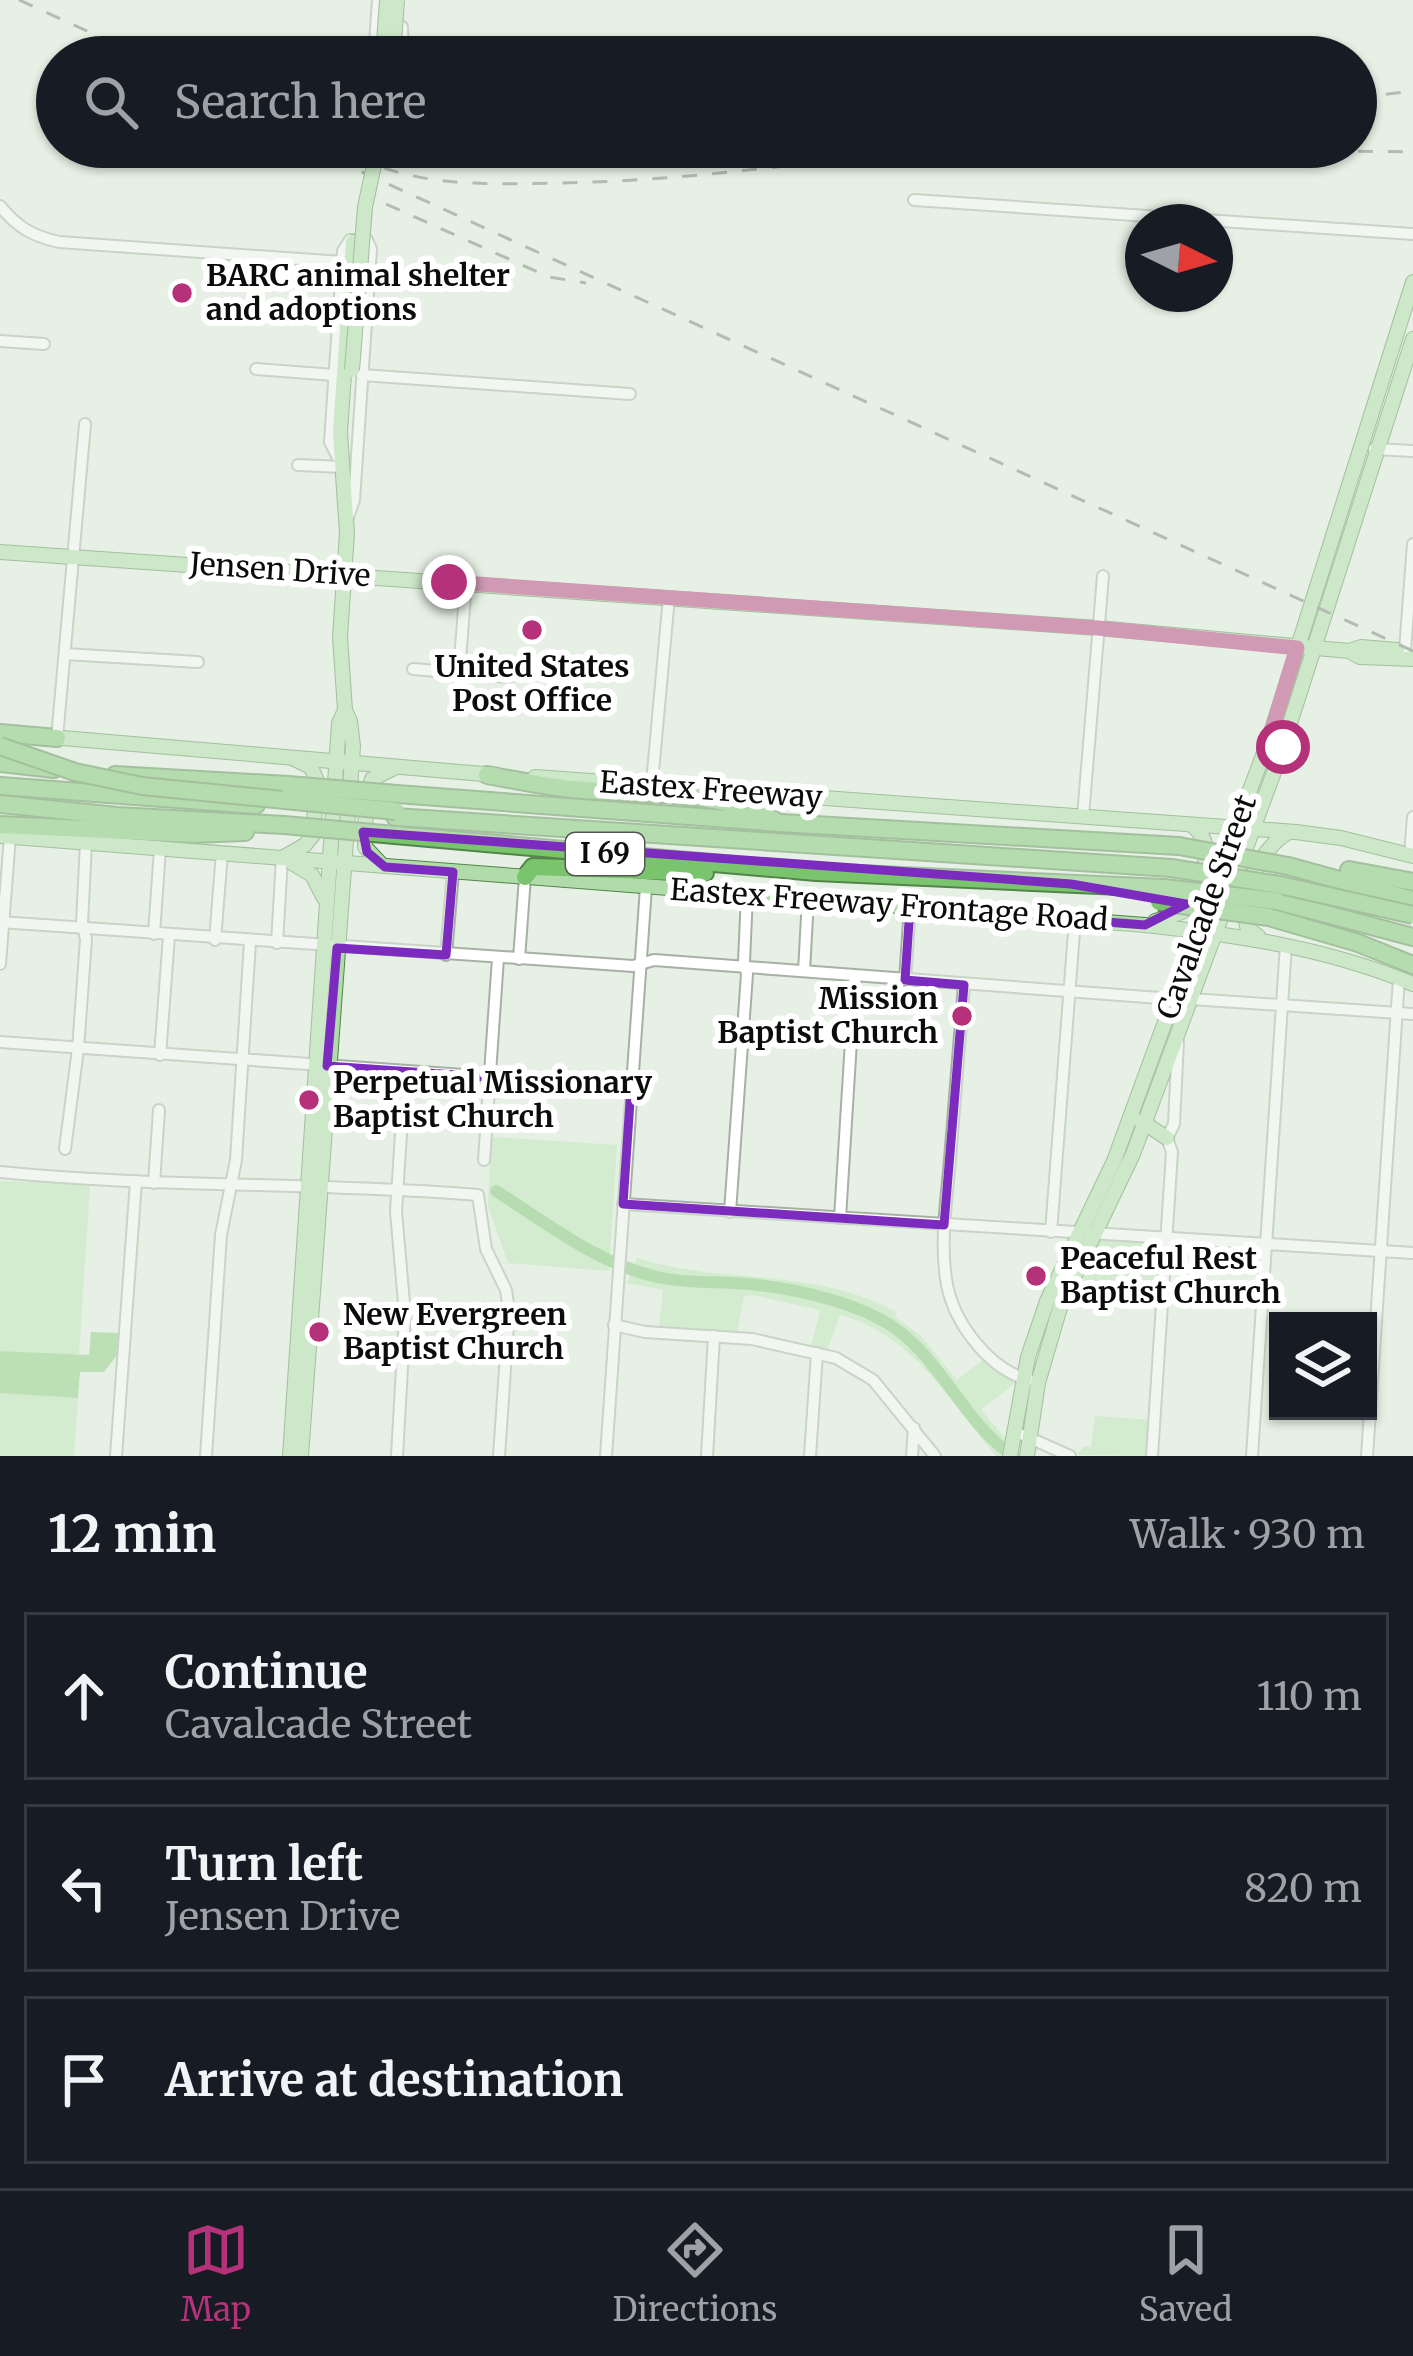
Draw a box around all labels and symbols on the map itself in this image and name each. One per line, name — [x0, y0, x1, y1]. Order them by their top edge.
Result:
north arrow — [1125, 204, 1233, 312]
place label: BARC animal shelter and adoptions — [206, 256, 510, 328]
marker: BARC animal shelter and adoptions — [169, 280, 195, 306]
street label: Jensen Drive — [187, 544, 372, 594]
route end — [422, 555, 476, 609]
marker: United States Post Office — [519, 617, 545, 643]
place label: United States Post Office — [434, 647, 630, 719]
route start — [1256, 720, 1310, 774]
street label: Eastex Freeway — [598, 762, 824, 816]
street label: Cavalcade Street — [1148, 789, 1264, 1024]
road number: I 69 — [566, 833, 644, 875]
street label: Eastex Freeway Frontage Road — [669, 870, 1109, 938]
place label: Mission Baptist Church — [717, 979, 938, 1051]
marker: Mission Baptist Church — [949, 1003, 975, 1029]
place label: Perpetual Missionary Baptist Church — [333, 1063, 652, 1135]
marker: Perpetual Missionary Baptist Church — [296, 1087, 322, 1113]
place label: Peaceful Rest Baptist Church — [1060, 1239, 1281, 1311]
marker: Peaceful Rest Baptist Church — [1023, 1263, 1049, 1289]
place label: New Evergreen Baptist Church — [343, 1295, 567, 1367]
marker: New Evergreen Baptist Church — [306, 1319, 332, 1345]

